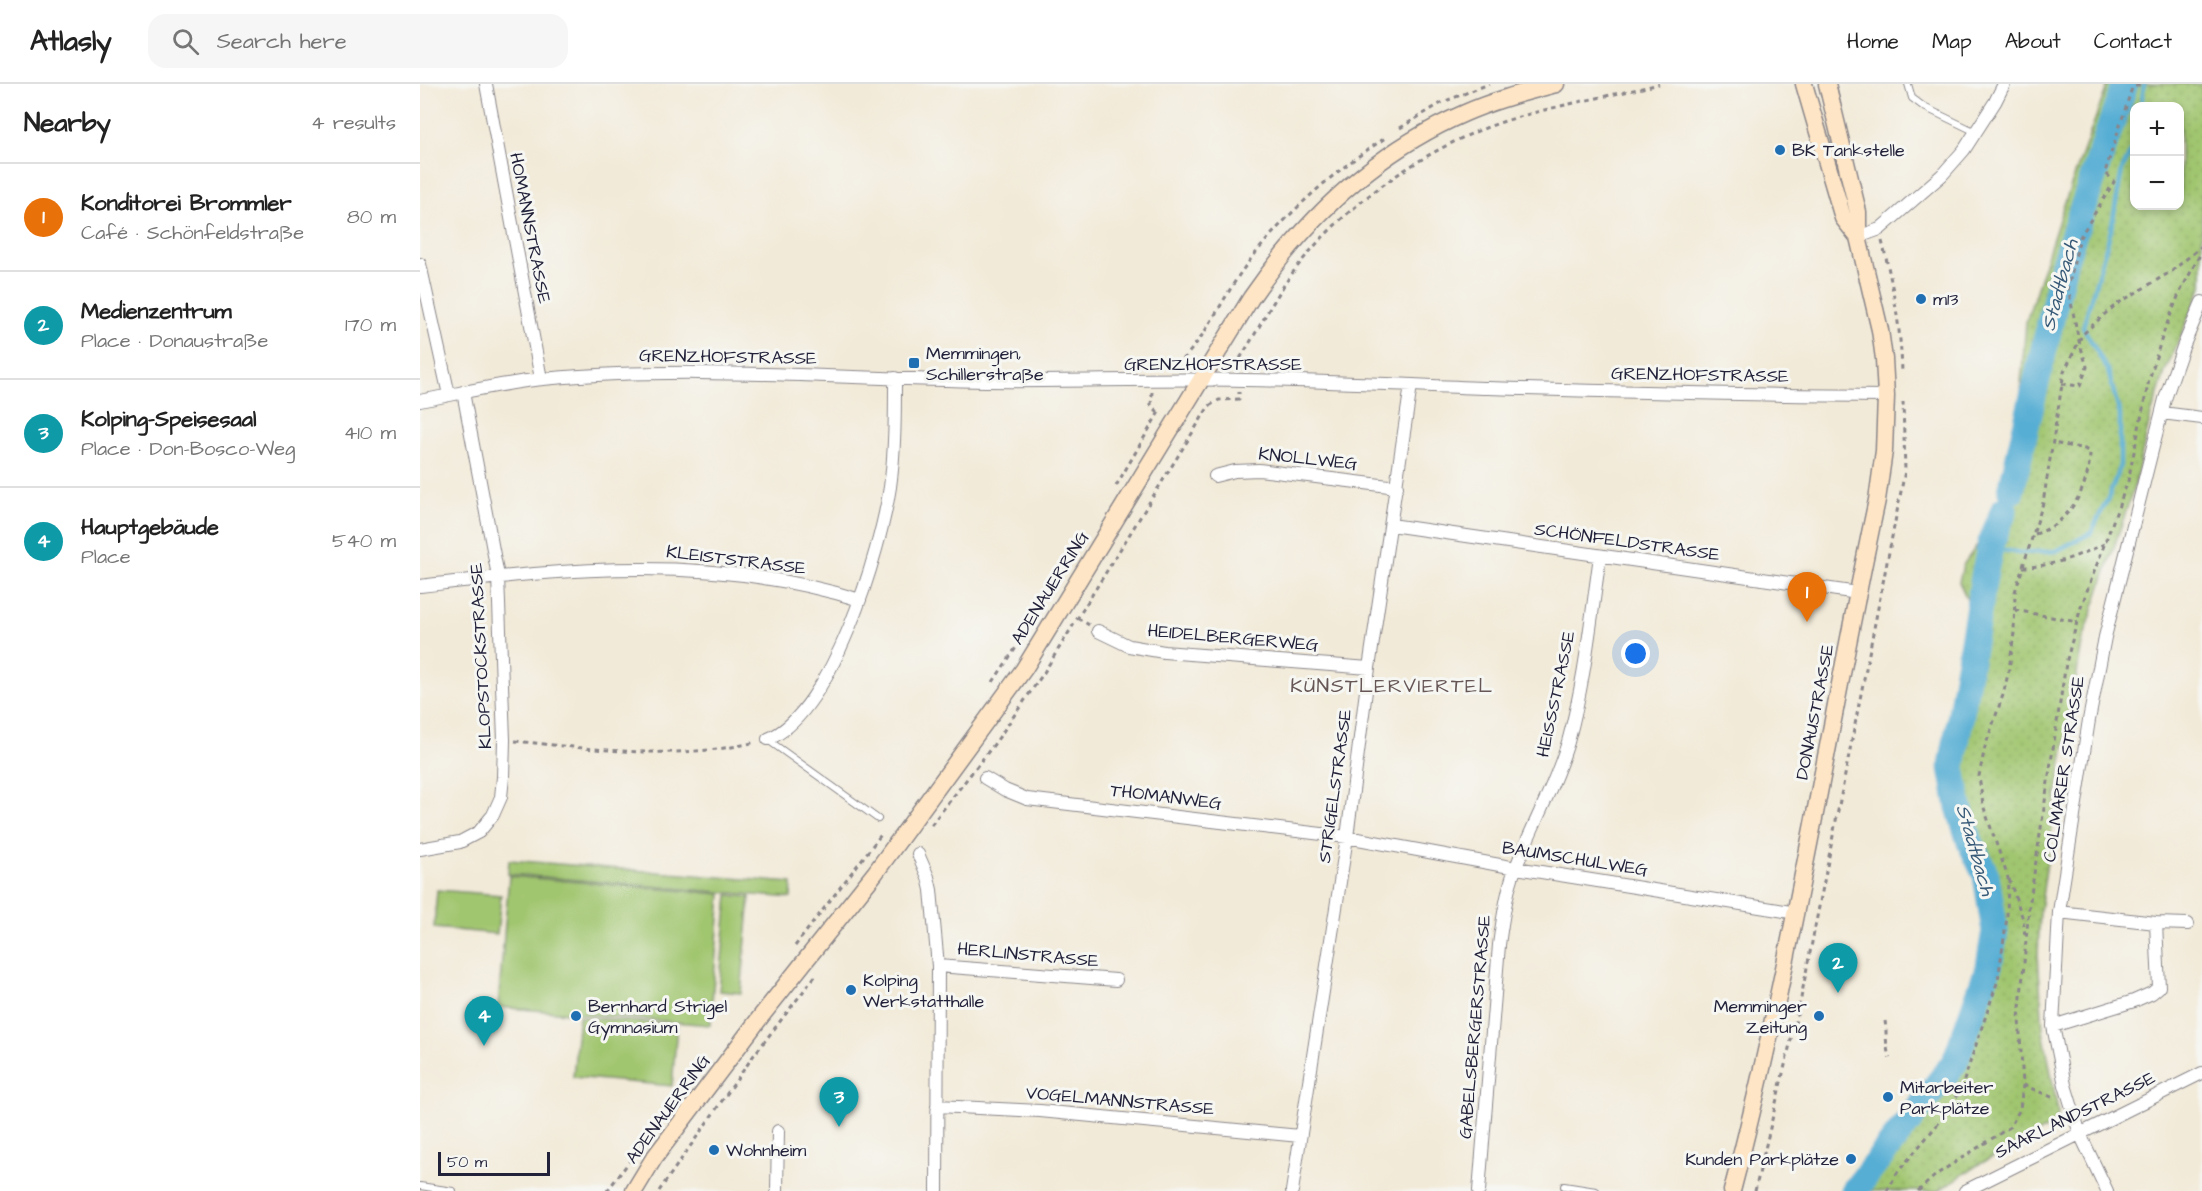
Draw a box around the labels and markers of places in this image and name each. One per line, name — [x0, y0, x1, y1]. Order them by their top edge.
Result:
place label: BK Tankstelle — [1792, 138, 1905, 163]
marker: BK Tankstelle — [1773, 143, 1787, 157]
place label: m13 — [1933, 287, 1958, 312]
marker: m13 — [1914, 292, 1928, 306]
place label: Memmingen, Schillerstraße — [926, 341, 1044, 387]
marker: Memmingen, Schillerstraße — [907, 356, 921, 370]
pin: 1 — [1788, 572, 1826, 622]
pin: 2 — [1818, 944, 1858, 993]
place label: Kolping Werkstatthalle — [863, 968, 984, 1014]
marker: Kolping Werkstatthalle — [844, 983, 858, 997]
place label: Bernhard Strigel Gymnasium — [588, 994, 727, 1041]
place label: Memminger Zeitung — [1714, 994, 1807, 1041]
pin: 4 — [464, 996, 504, 1046]
marker: Bernhard Strigel Gymnasium — [569, 1009, 583, 1023]
marker: Memminger Zeitung — [1812, 1009, 1826, 1023]
place label: Mitarbeiter Parkplätze — [1900, 1075, 1994, 1121]
pin: 3 — [820, 1078, 858, 1127]
marker: Mitarbeiter Parkplätze — [1881, 1090, 1895, 1104]
place label: Wohnheim — [726, 1138, 806, 1163]
marker: Wohnheim — [707, 1143, 721, 1157]
place label: Kunden Parkplätze — [1685, 1147, 1839, 1172]
marker: Kunden Parkplätze — [1844, 1152, 1858, 1166]

